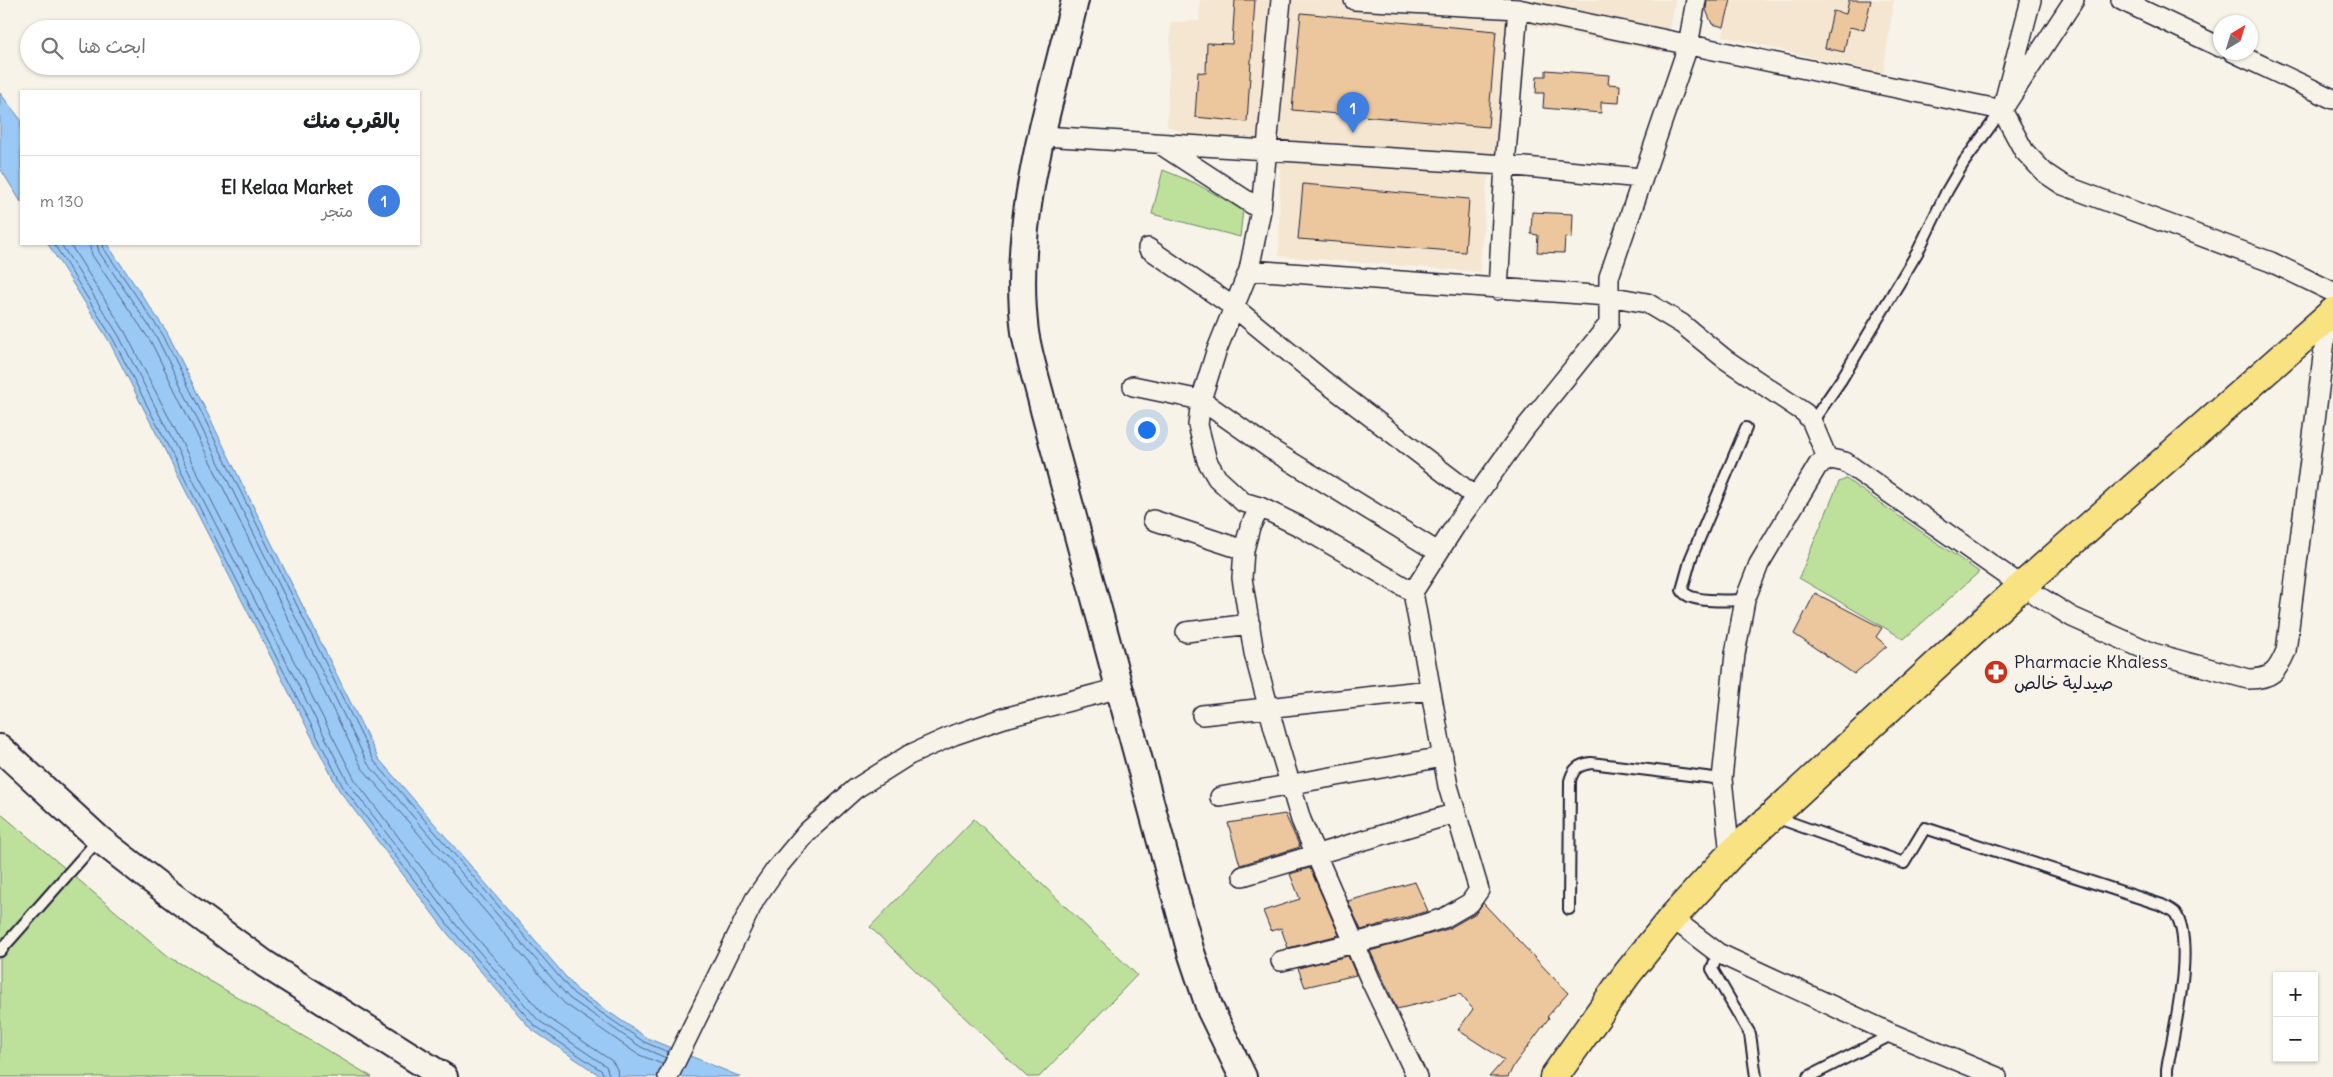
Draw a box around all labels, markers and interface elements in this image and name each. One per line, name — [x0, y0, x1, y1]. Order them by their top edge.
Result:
north arrow — [2213, 15, 2258, 60]
search box — [20, 20, 420, 75]
icon: search — [38, 34, 66, 62]
text: ابحث هنا — [78, 34, 146, 58]
pin: 1 — [1337, 92, 1369, 133]
text: بالقرب منك — [303, 107, 400, 134]
text: El Kelaa Market — [221, 175, 353, 199]
text: 130 m — [40, 191, 84, 211]
text: 1 — [381, 191, 387, 211]
text: متجر — [322, 201, 353, 221]
your location — [1134, 417, 1160, 443]
place label: Pharmacie Khaless صيدلية خالص — [2014, 650, 2168, 694]
pharmacy icon: Pharmacie Khaless صيدلية خالص — [1983, 659, 2009, 685]
map controls — [2273, 972, 2318, 1062]
button: + — [2273, 972, 2318, 1017]
button: − — [2273, 1017, 2318, 1062]

